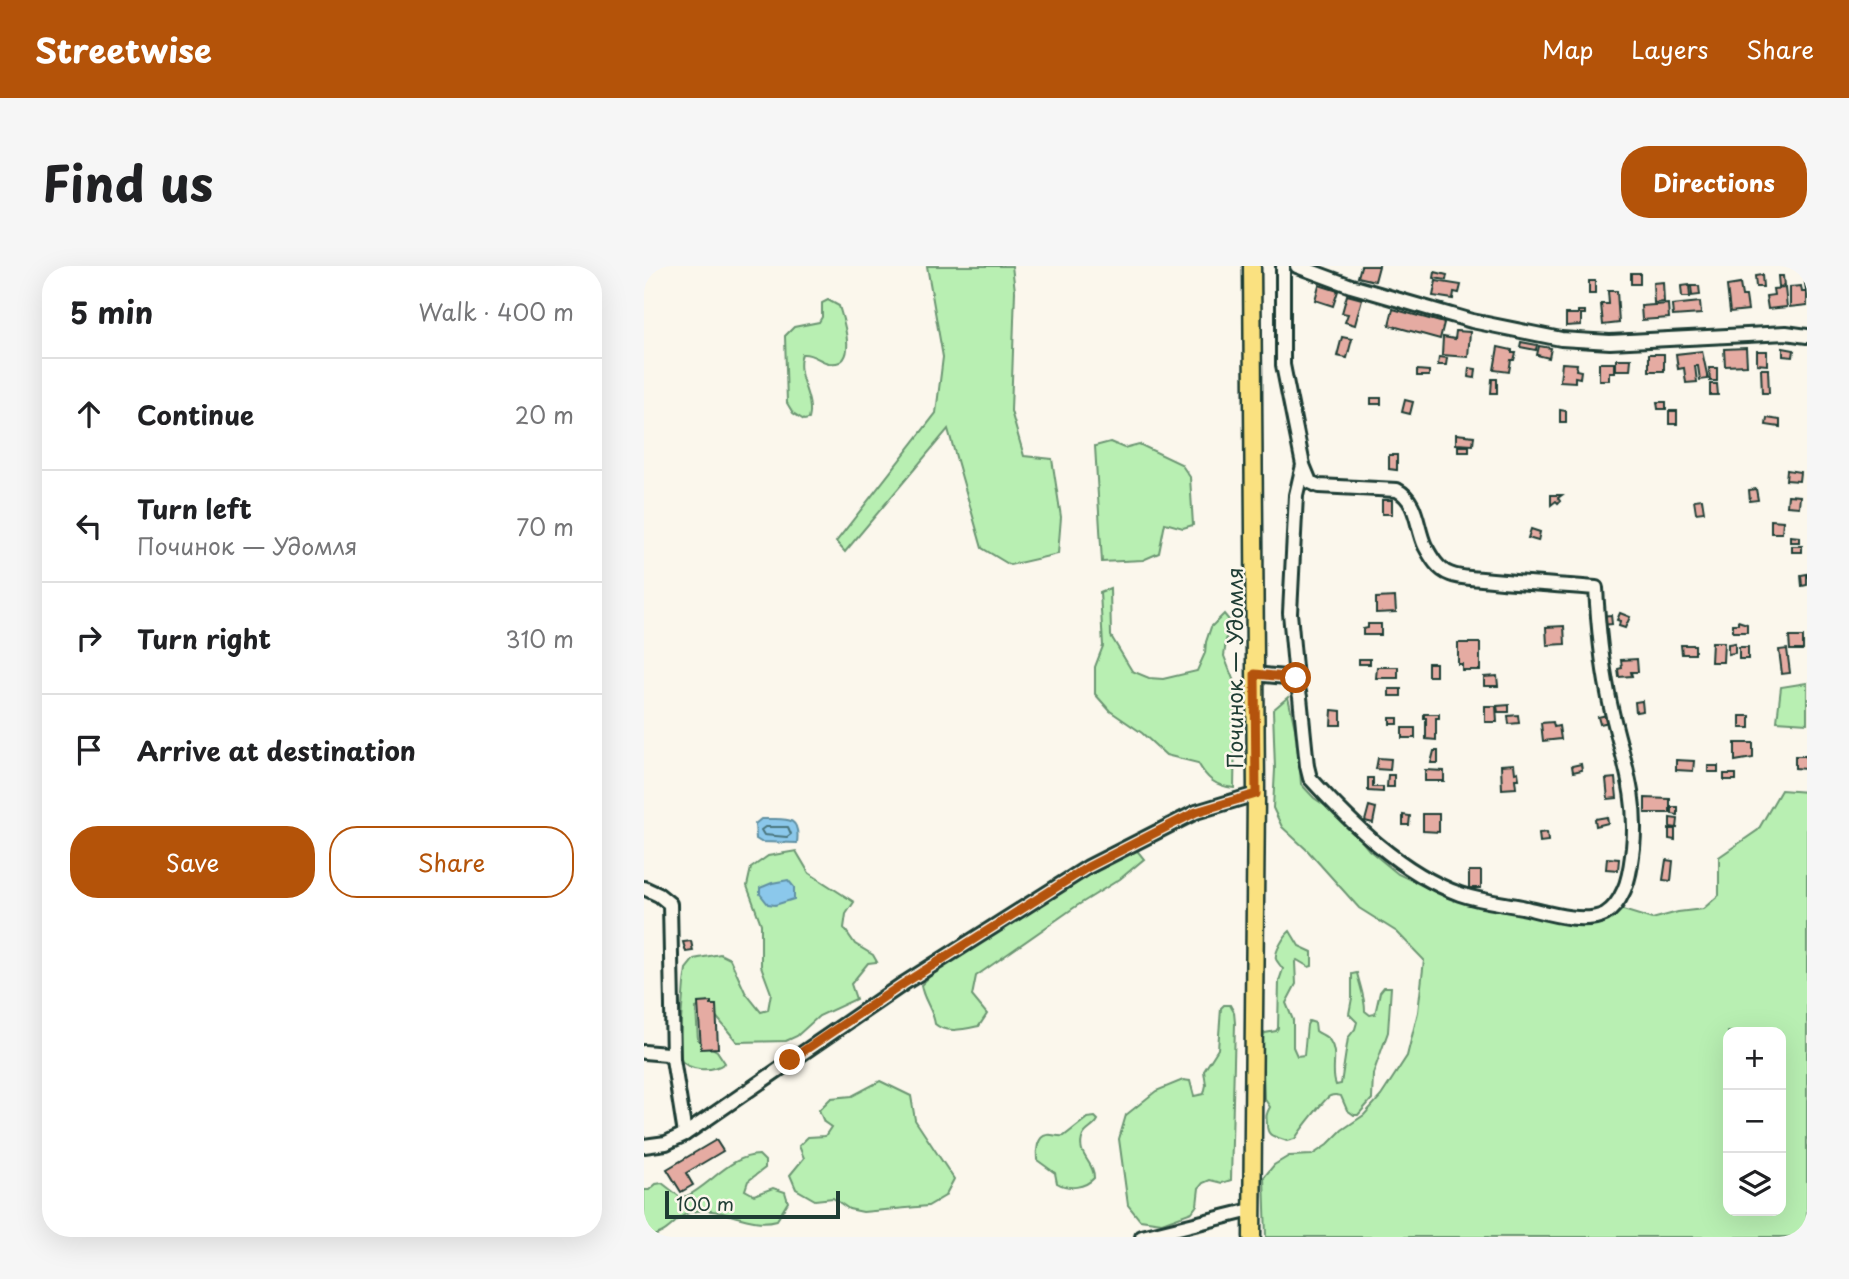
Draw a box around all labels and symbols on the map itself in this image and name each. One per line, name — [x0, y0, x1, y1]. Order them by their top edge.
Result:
street label: Починок — Удомля — [1218, 567, 1250, 769]
route start — [1280, 662, 1311, 693]
route end — [774, 1044, 805, 1075]
scale bar — [665, 1188, 840, 1220]

